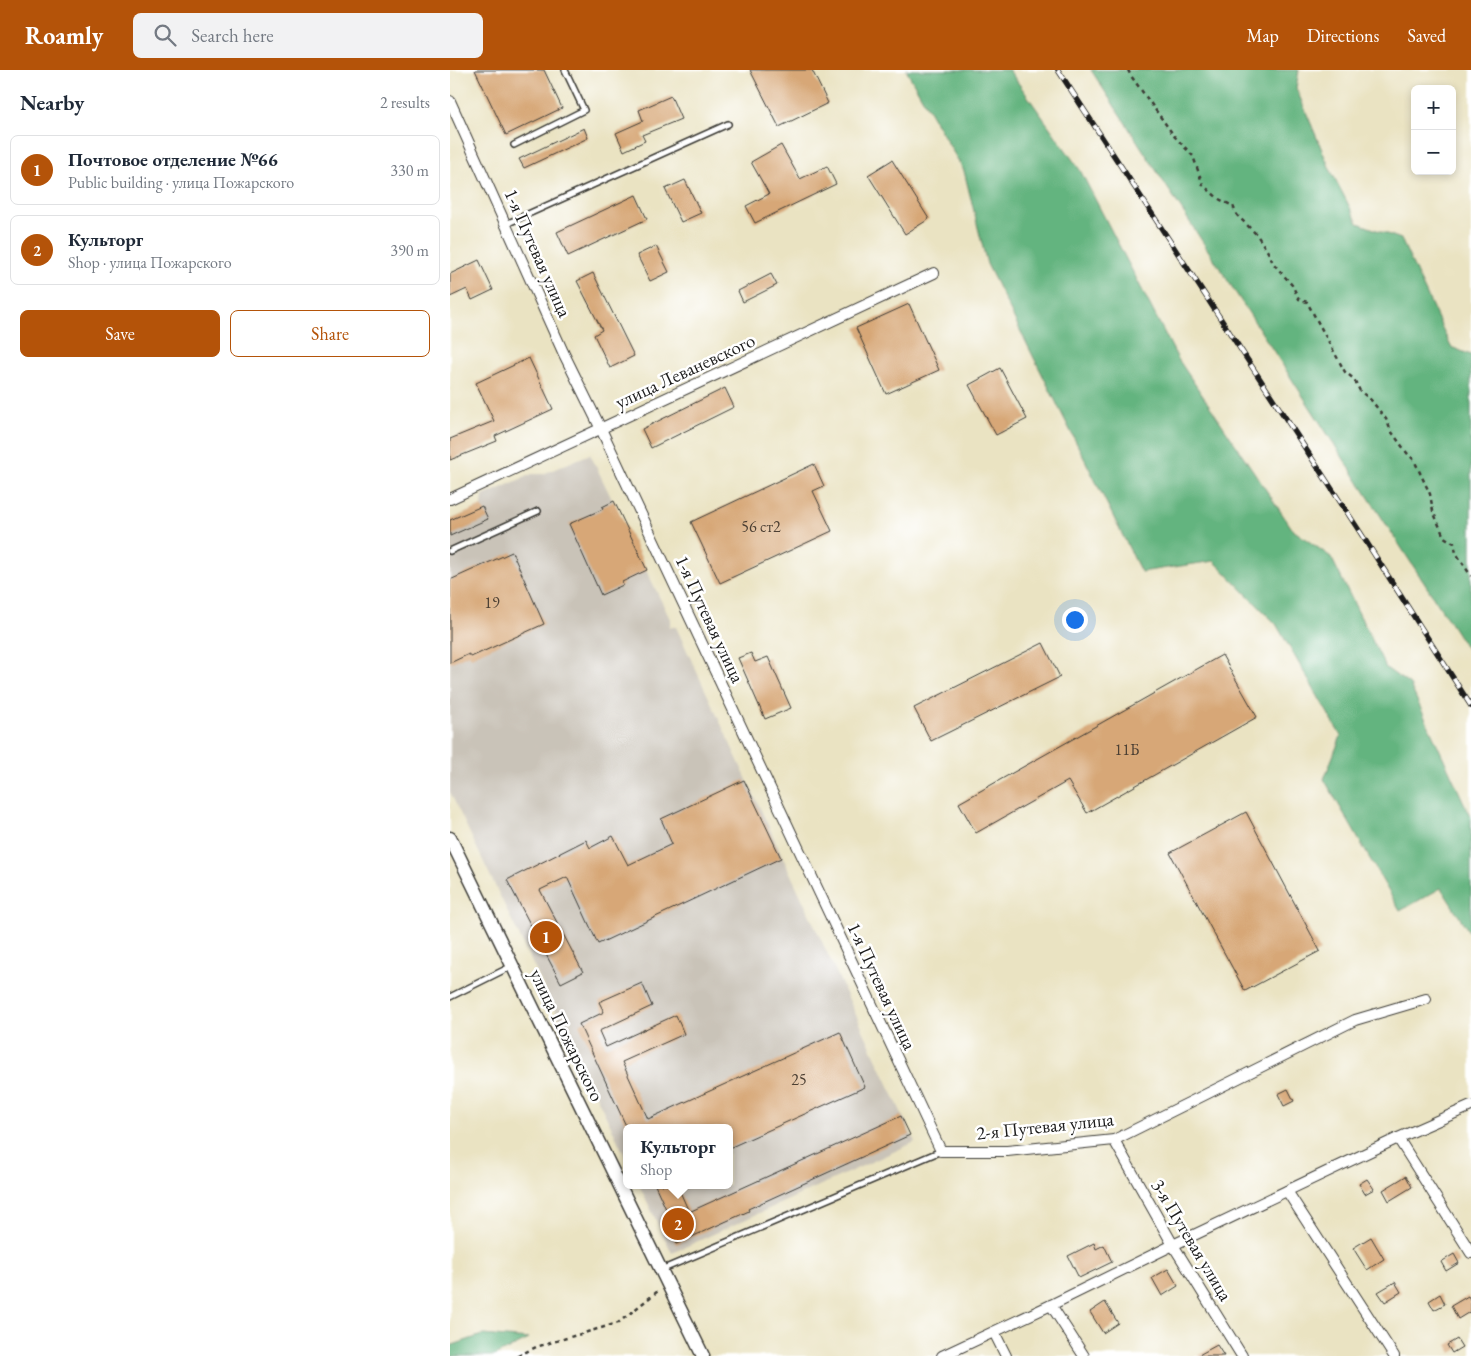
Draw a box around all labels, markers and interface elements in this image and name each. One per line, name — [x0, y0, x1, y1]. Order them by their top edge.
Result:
search box — [133, 13, 483, 58]
text: Roamly — [25, 20, 103, 51]
icon: search — [151, 21, 179, 49]
text: Search here — [191, 23, 274, 48]
text: Map — [1247, 24, 1279, 47]
text: Directions — [1307, 24, 1379, 47]
text: Saved — [1407, 24, 1446, 47]
map controls — [1411, 85, 1456, 175]
button: + — [1411, 85, 1456, 130]
text: Nearby — [20, 89, 84, 116]
text: 2 results — [380, 92, 430, 113]
button: − — [1411, 130, 1456, 175]
text: Почтовое отделение №66 — [68, 147, 278, 172]
text: 1 — [33, 160, 41, 181]
text: 330 m — [390, 160, 429, 181]
text: Public building · улица Пожарского — [68, 172, 294, 193]
street label: 1-я Путевая улица — [498, 185, 578, 322]
text: Культорг — [68, 227, 143, 252]
text: 2 — [33, 240, 41, 261]
text: 390 m — [390, 240, 429, 261]
text: Shop · улица Пожарского — [68, 252, 232, 273]
button: Save — [20, 310, 220, 357]
button: Share — [230, 310, 430, 357]
street label: улица Леваневского — [611, 328, 759, 414]
house number: 56 ст2 — [741, 516, 781, 537]
street label: 1-я Путевая улица — [669, 551, 751, 687]
house number: 19 — [484, 592, 500, 613]
your location — [1062, 607, 1088, 633]
house number: 11Б — [1115, 739, 1139, 760]
pin: 1 — [530, 918, 562, 956]
street label: 1-я Путевая улица — [841, 918, 923, 1054]
street label: улица Пожарского — [524, 964, 610, 1106]
house number: 25 — [791, 1069, 807, 1090]
street label: 2-я Путевая улица — [975, 1106, 1115, 1146]
popup — [623, 1124, 733, 1189]
text: Культорг — [640, 1134, 716, 1159]
text: Shop — [640, 1159, 672, 1180]
street label: 3-я Путевая улица — [1146, 1174, 1239, 1306]
pin: 2 — [662, 1205, 694, 1243]

